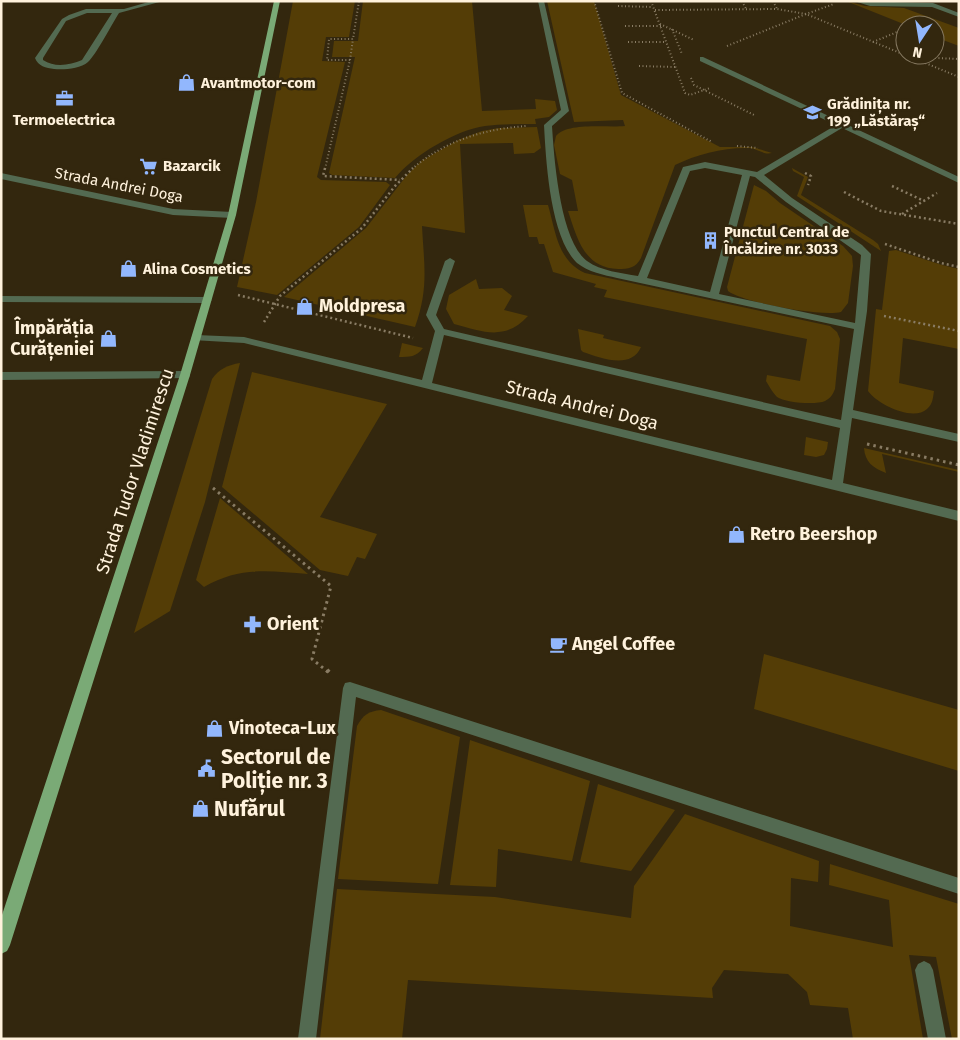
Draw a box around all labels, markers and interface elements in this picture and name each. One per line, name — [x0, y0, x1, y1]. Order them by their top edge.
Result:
north arrow — [895, 15, 945, 65]
text: N — [911, 43, 924, 62]
shop icon: Avantmotor-com — [177, 73, 197, 93]
place label: Avantmotor-com — [200, 74, 316, 92]
office icon: Termoelectrica — [54, 89, 74, 109]
place label: Grădinița nr. 199 „Lăstăraș“ — [827, 95, 925, 131]
school or university icon: Grădinița nr. 199 „Lăstăraș“ — [803, 103, 823, 123]
place label: Termoelectrica — [13, 111, 115, 129]
supermarket icon: Bazarcik — [139, 156, 159, 176]
place label: Bazarcik — [163, 157, 221, 175]
street label: Strada Andrei Doga — [53, 164, 185, 206]
place label: Punctul Central de Încălzire nr. 3033 — [723, 223, 849, 258]
building icon: Punctul Central de Încălzire nr. 3033 — [700, 231, 720, 251]
shop icon: Alina Cosmetics — [119, 259, 139, 279]
place label: Alina Cosmetics — [142, 260, 251, 278]
place label: Moldpresa — [319, 295, 406, 317]
shop icon: Moldpresa — [295, 296, 315, 316]
place label: Împărăția Curățeniei — [10, 316, 94, 361]
shop icon: Împărăția Curățeniei — [98, 328, 118, 348]
street label: Strada Tudor Vladimirescu — [91, 366, 179, 576]
street label: Strada Andrei Doga — [503, 375, 661, 435]
place label: Retro Beershop — [750, 523, 878, 545]
shop icon: Retro Beershop — [726, 524, 746, 544]
place label: Orient — [267, 613, 320, 635]
pharmacy icon: Orient — [243, 614, 263, 634]
place label: Angel Coffee — [571, 633, 675, 655]
cafe icon: Angel Coffee — [548, 634, 568, 654]
place label: Vinoteca-Lux — [228, 717, 337, 739]
shop icon: Vinoteca-Lux — [205, 718, 225, 738]
place label: Sectorul de Poliție nr. 3 — [221, 744, 331, 795]
public building icon: Sectorul de Poliție nr. 3 — [197, 759, 217, 779]
place label: Nufărul — [214, 796, 286, 822]
shop icon: Nufărul — [190, 799, 210, 819]

